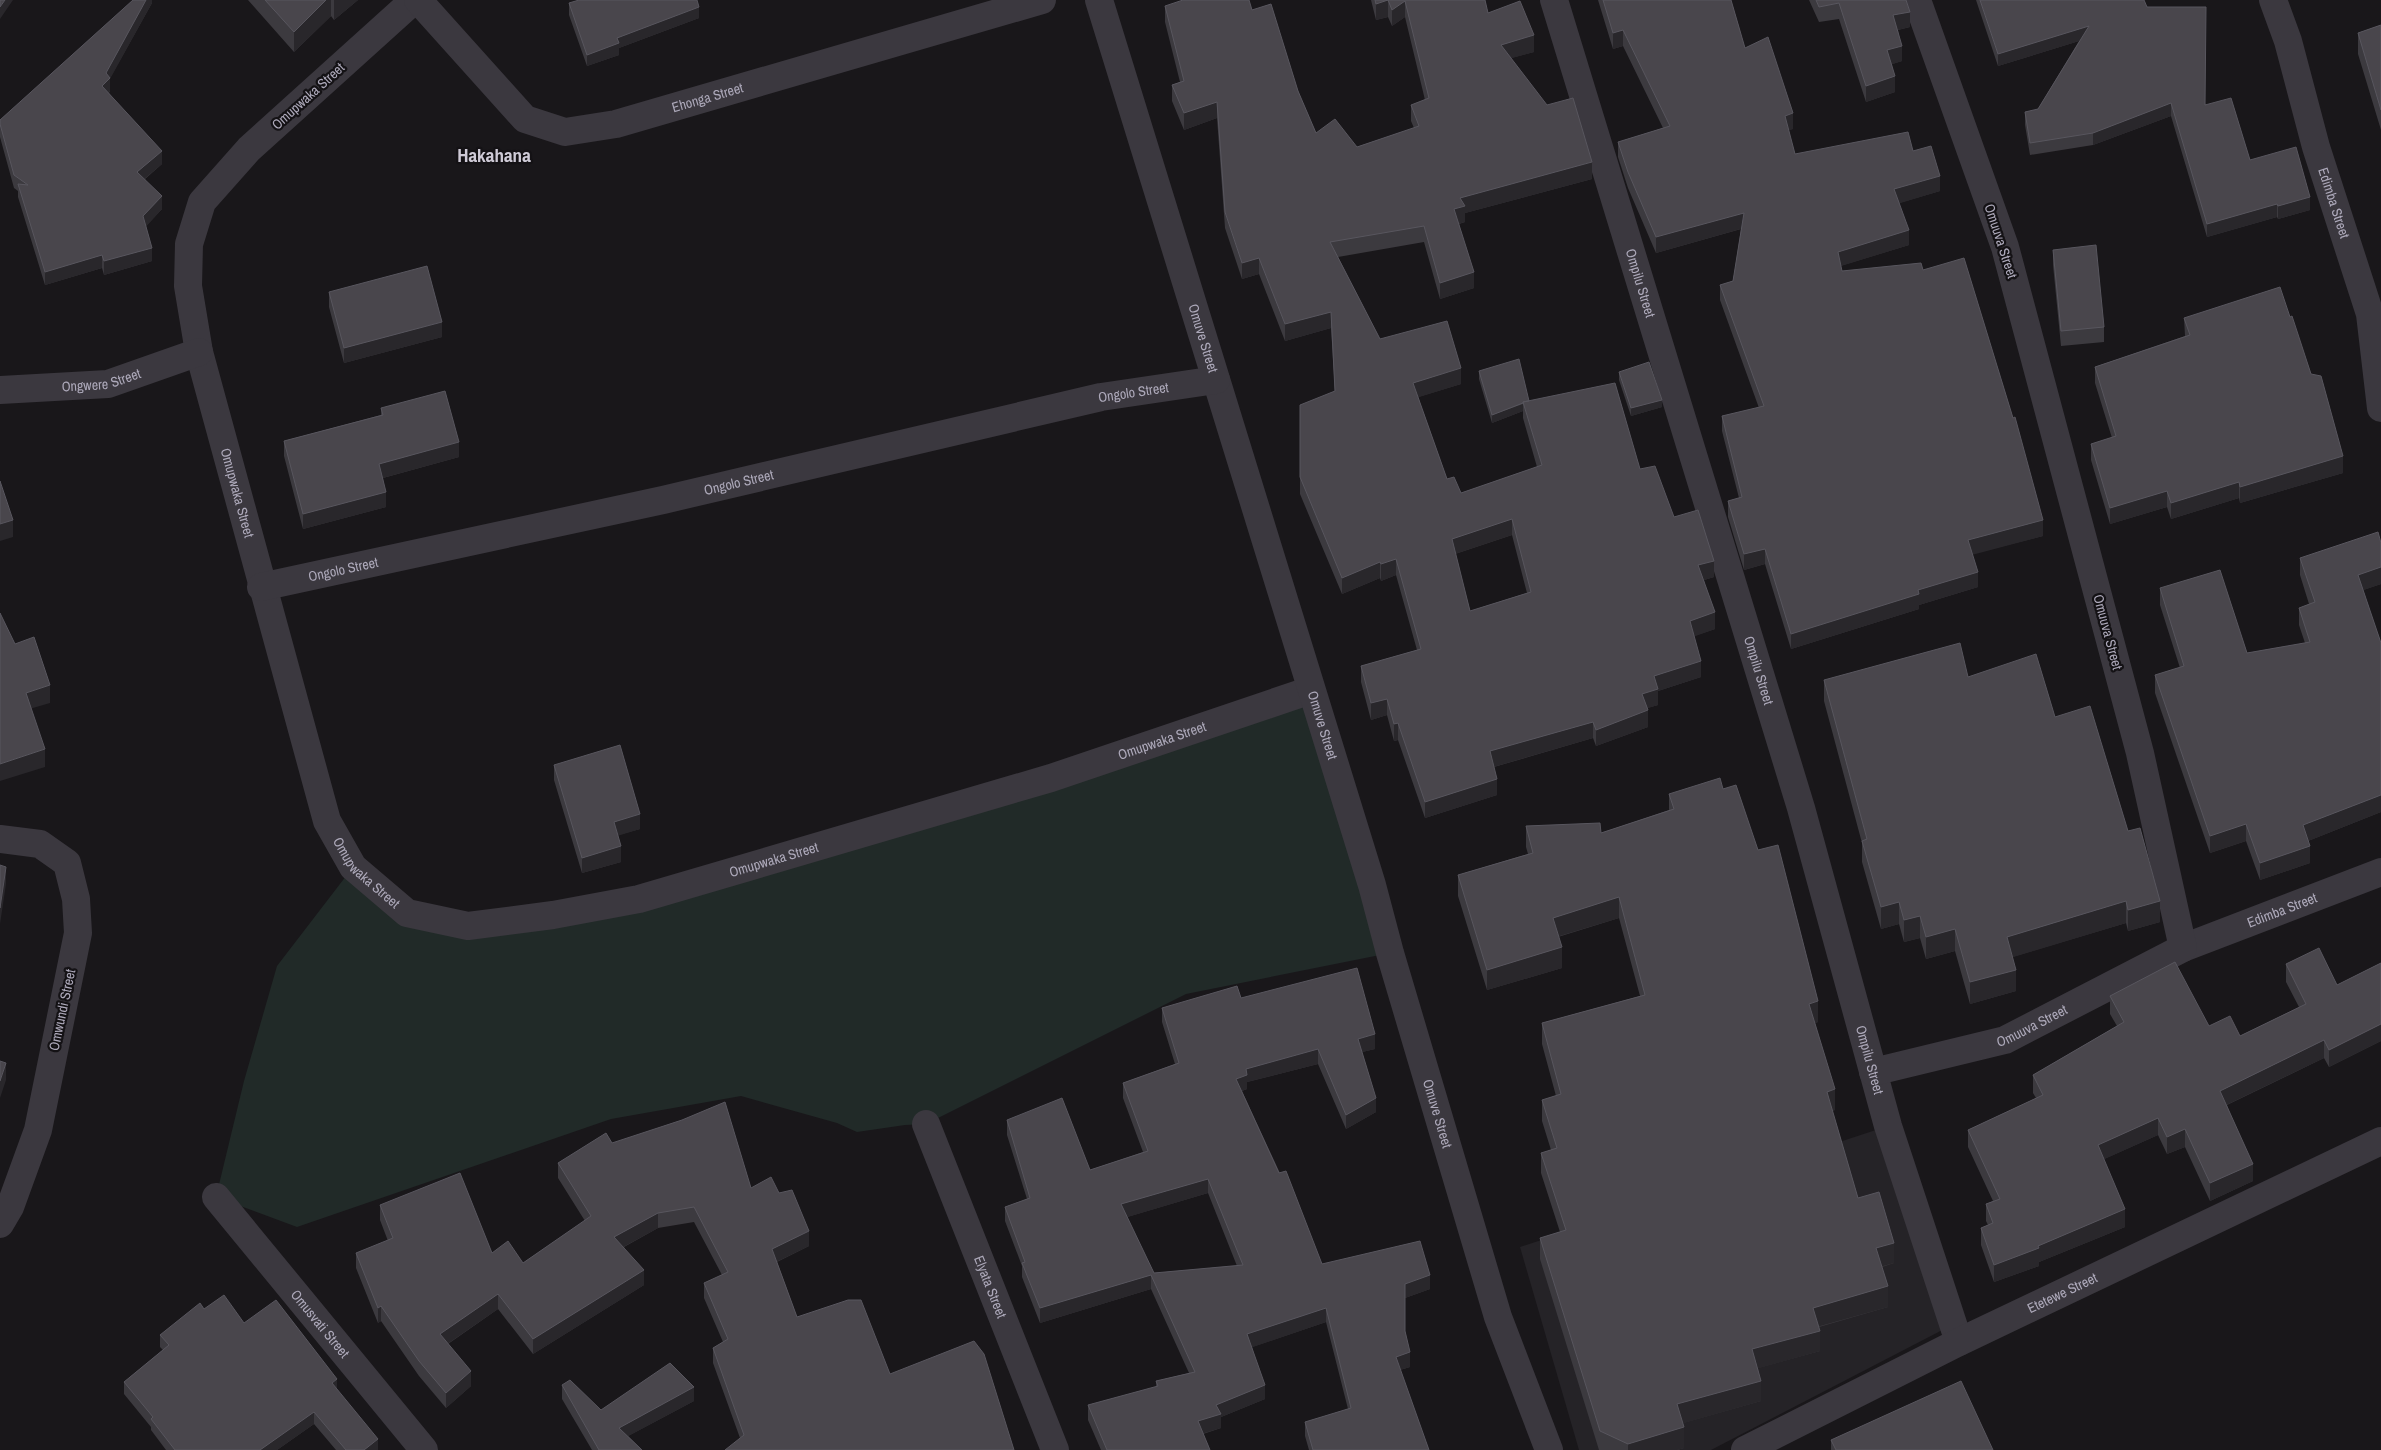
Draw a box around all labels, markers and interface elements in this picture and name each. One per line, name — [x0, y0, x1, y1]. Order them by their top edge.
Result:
street label: Omupwaka Street — [268, 59, 348, 133]
street label: Ehonga Street — [670, 78, 745, 116]
district label: Hakahana — [457, 142, 531, 168]
street label: Edimba Street — [2314, 165, 2354, 241]
street label: Omuuva Street — [1981, 201, 2021, 281]
street label: Ompilu Street — [1622, 247, 1660, 320]
street label: Omuve Street — [1184, 302, 1222, 375]
street label: Ongwere Street — [61, 364, 143, 396]
street label: Ongolo Street — [1097, 378, 1170, 406]
street label: Omupwaka Street — [217, 446, 258, 540]
street label: Ongolo Street — [702, 465, 775, 499]
street label: Ongolo Street — [307, 553, 380, 586]
street label: Omuuva Street — [2089, 592, 2127, 672]
street label: Ompilu Street — [1740, 634, 1778, 707]
street label: Omuve Street — [1304, 689, 1342, 762]
street label: Omupwaka Street — [1115, 717, 1208, 764]
street label: Omupwaka Street — [329, 834, 404, 912]
street label: Omupwaka Street — [727, 838, 820, 881]
street label: Edimba Street — [2244, 888, 2319, 932]
street label: Omwundi Street — [45, 968, 79, 1052]
street label: Omuuva Street — [1995, 1000, 2070, 1051]
street label: Ompilu Street — [1852, 1023, 1888, 1096]
street label: Omuve Street — [1419, 1077, 1456, 1150]
street label: Elyata Street — [970, 1253, 1011, 1321]
street label: Etetewe Street — [2024, 1269, 2100, 1317]
street label: Omusvati Street — [287, 1286, 353, 1361]

